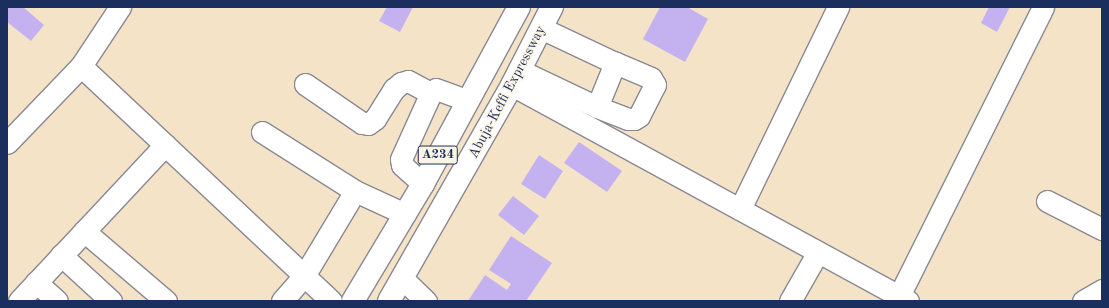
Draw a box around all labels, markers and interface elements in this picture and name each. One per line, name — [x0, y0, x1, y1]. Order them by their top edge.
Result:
street label: Abuja-Keffi Expressway — [465, 23, 549, 161]
road number: A234 — [417, 144, 459, 166]

